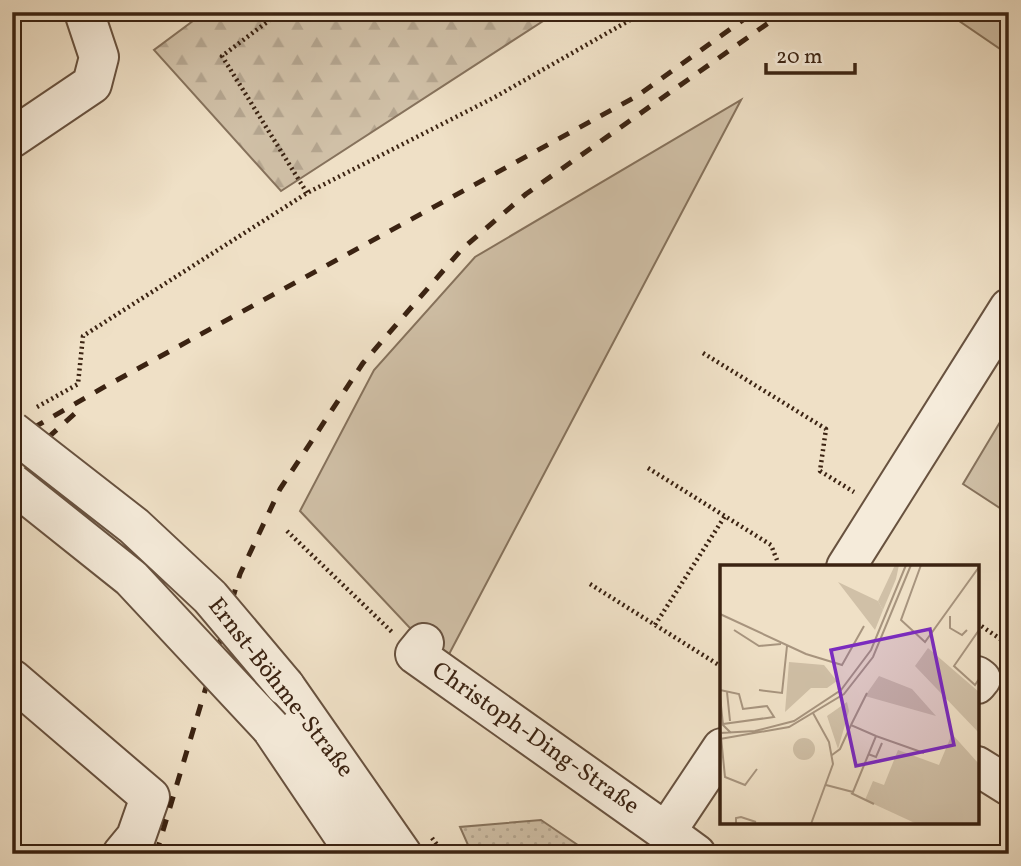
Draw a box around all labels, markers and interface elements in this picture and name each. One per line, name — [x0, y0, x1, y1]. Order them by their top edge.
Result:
scale bar — [766, 32, 855, 76]
text: 20 m — [776, 43, 822, 72]
inset map — [720, 565, 979, 824]
street label: Ernst-Böhme-Straße — [199, 591, 361, 785]
street label: Christoph-Ding-Straße — [424, 654, 646, 824]

